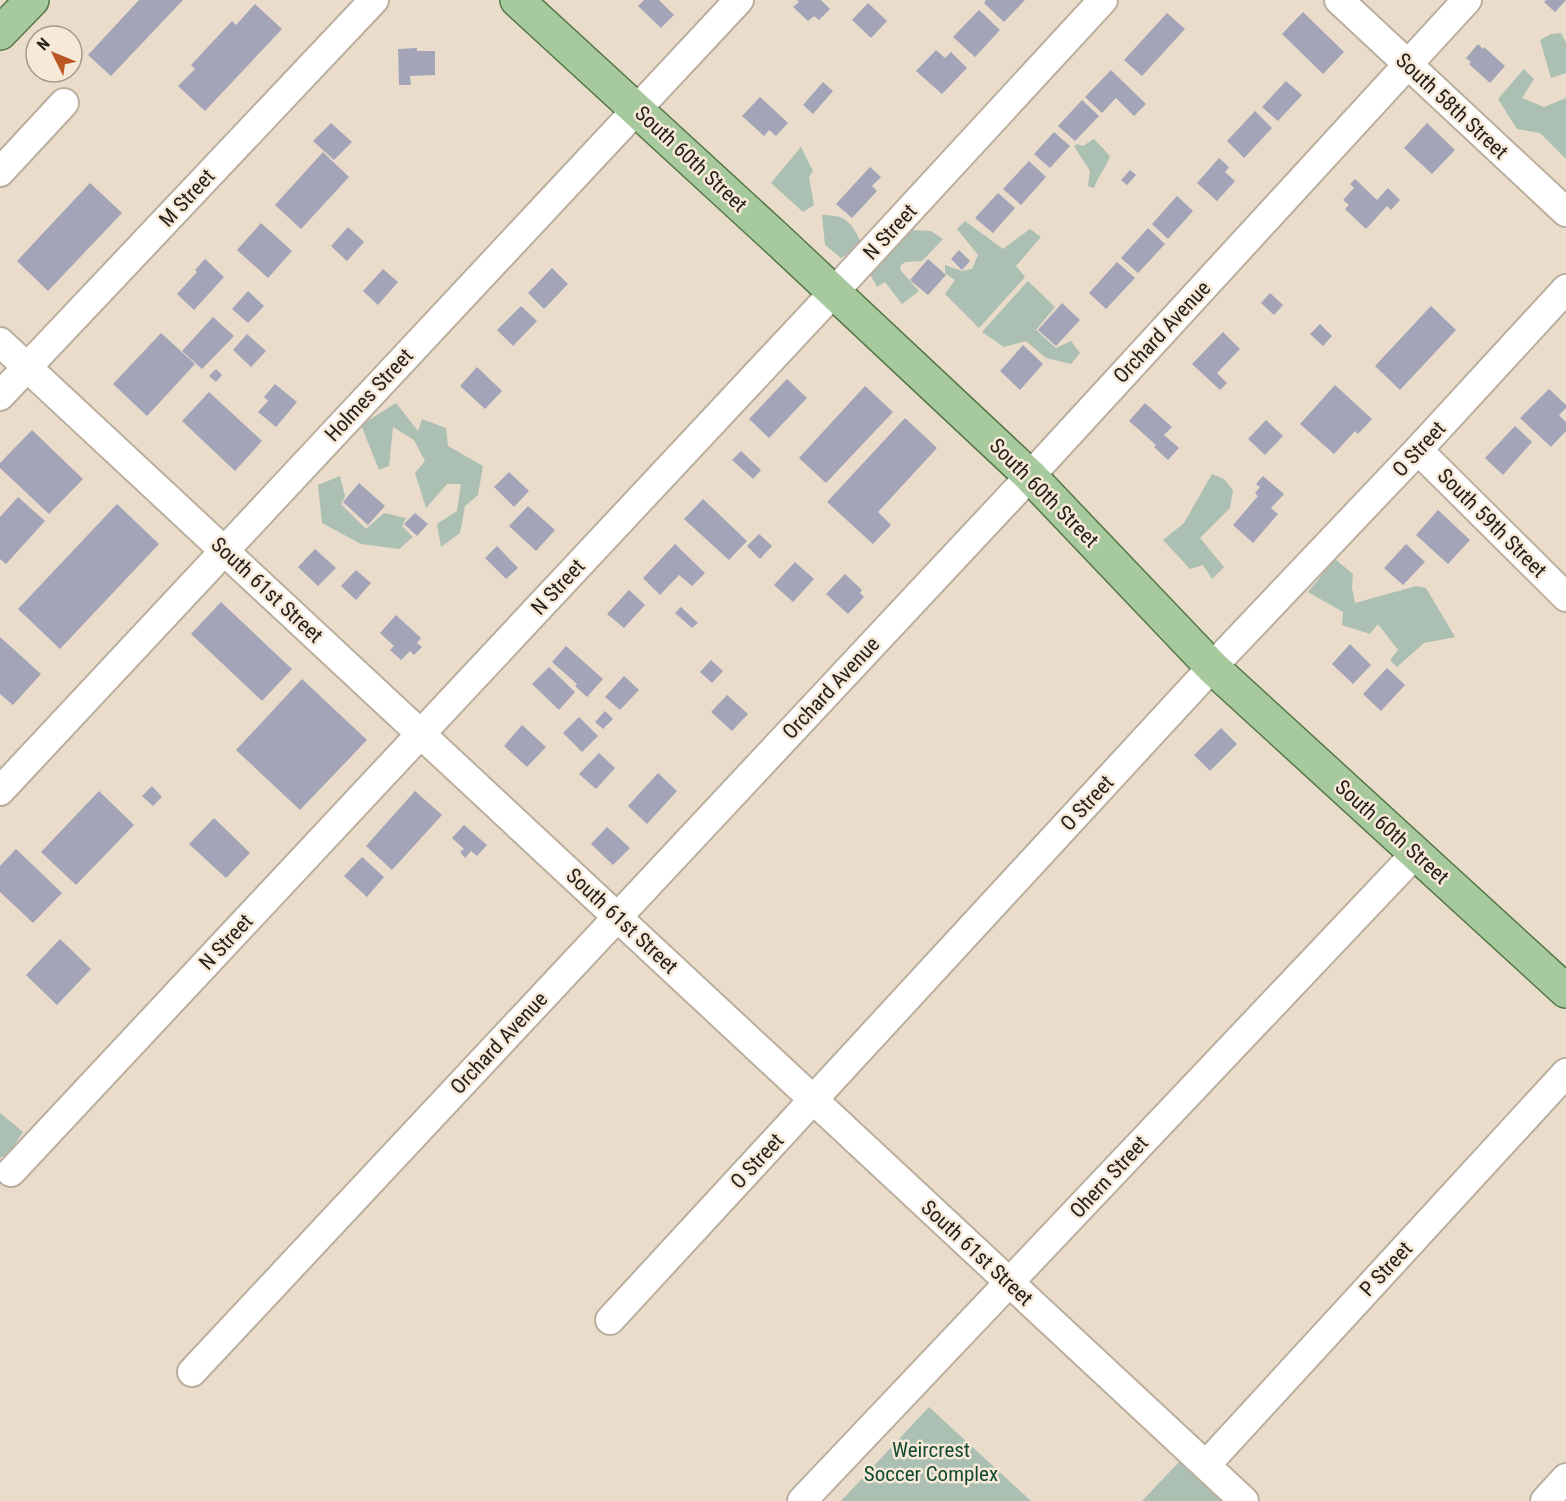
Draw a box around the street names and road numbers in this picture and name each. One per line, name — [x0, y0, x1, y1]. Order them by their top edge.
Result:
street label: South 58th Street — [1391, 48, 1513, 164]
street label: South 60th Street — [630, 101, 752, 217]
street label: M Street — [154, 164, 220, 232]
street label: N Street — [858, 199, 922, 265]
street label: Orchard Avenue — [1109, 276, 1215, 388]
street label: Holmes Street — [320, 344, 418, 446]
street label: O Street — [1387, 416, 1451, 482]
street label: South 60th Street — [985, 434, 1103, 552]
street label: South 59th Street — [1433, 464, 1551, 582]
street label: South 61st Street — [206, 532, 328, 648]
street label: N Street — [526, 554, 590, 620]
street label: Orchard Avenue — [778, 632, 884, 744]
street label: O Street — [1055, 770, 1119, 836]
street label: South 60th Street — [1331, 775, 1453, 889]
street label: South 61st Street — [561, 863, 683, 979]
street label: N Street — [194, 909, 258, 975]
street label: Orchard Avenue — [446, 987, 552, 1099]
street label: O Street — [725, 1128, 789, 1194]
street label: Ohern Street — [1065, 1131, 1153, 1223]
street label: South 61st Street — [916, 1195, 1038, 1311]
street label: P Street — [1355, 1237, 1417, 1301]

